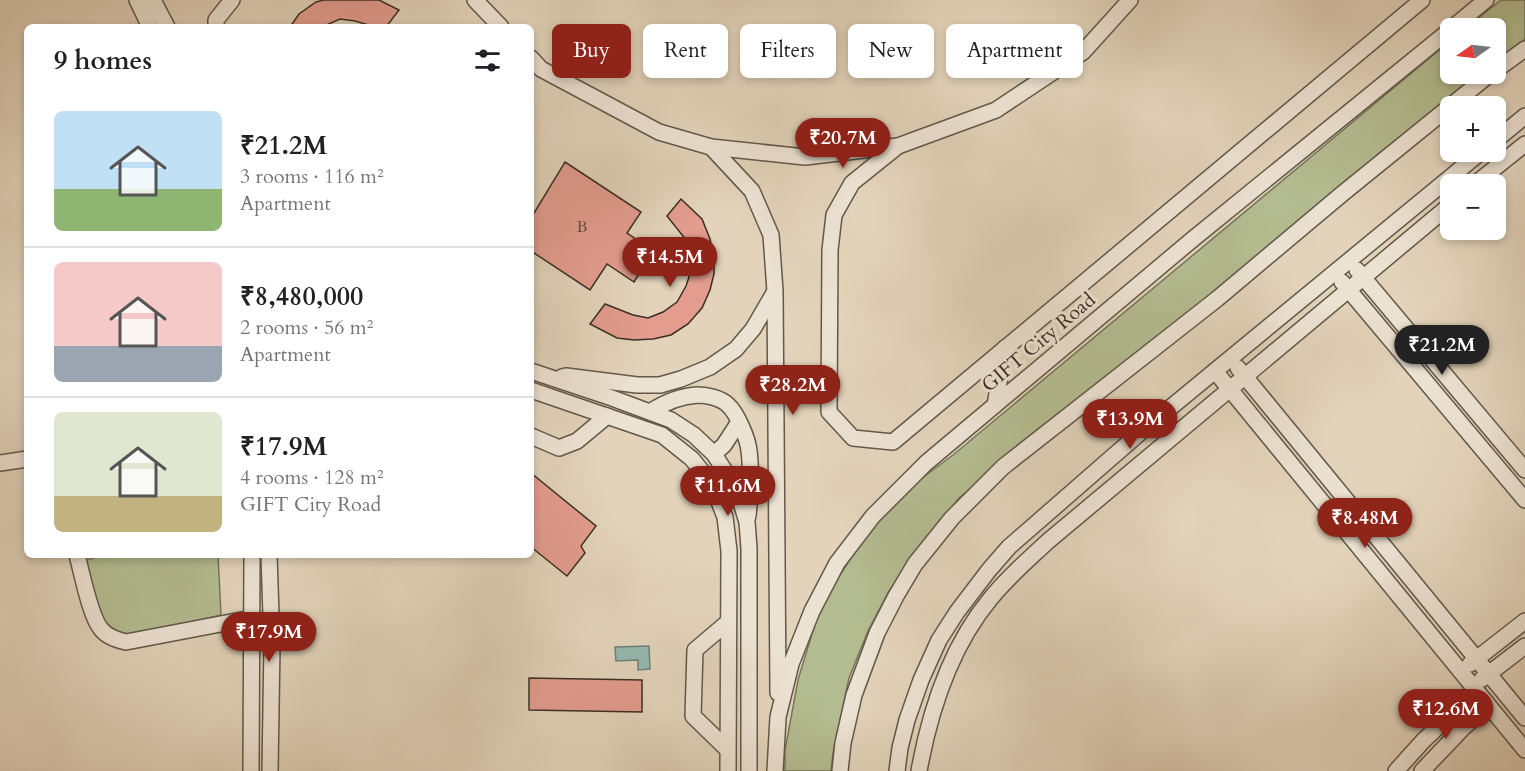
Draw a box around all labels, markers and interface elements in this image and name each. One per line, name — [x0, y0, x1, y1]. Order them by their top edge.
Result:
north arrow — [1440, 18, 1506, 84]
map controls — [1440, 18, 1506, 240]
chip: Buy — [552, 24, 631, 78]
chip: Rent — [643, 24, 728, 78]
chip: Filters — [740, 24, 836, 78]
chip: New — [848, 24, 934, 78]
chip: Apartment — [946, 24, 1083, 78]
text: 9 homes — [54, 43, 152, 78]
icon: filters — [471, 44, 504, 77]
button: + — [1440, 96, 1506, 162]
pin: ₹20.7M — [794, 118, 892, 169]
text: ₹20.7M — [809, 124, 877, 151]
text: ₹21.2M — [240, 128, 328, 163]
icon: home — [102, 135, 174, 207]
text: 3 rooms · 116 m² — [240, 163, 384, 190]
button: − — [1440, 174, 1506, 240]
text: Apartment — [240, 190, 331, 217]
house number: B — [577, 216, 588, 238]
pin: ₹14.5M — [621, 237, 719, 288]
text: ₹14.5M — [636, 243, 704, 270]
text: ₹8,480,000 — [240, 279, 363, 314]
icon: home — [102, 286, 174, 358]
street label: GIFT City Road — [976, 286, 1101, 398]
text: 2 rooms · 56 m² — [240, 314, 373, 341]
pin: ₹21.2M — [1393, 325, 1491, 376]
text: ₹21.2M — [1408, 331, 1476, 358]
text: Apartment — [240, 341, 331, 368]
pin: ₹28.2M — [744, 365, 842, 416]
text: ₹28.2M — [759, 371, 827, 398]
pin: ₹13.9M — [1081, 399, 1179, 450]
text: ₹13.9M — [1096, 405, 1164, 432]
text: ₹17.9M — [240, 429, 328, 464]
icon: home — [102, 436, 174, 508]
text: 4 rooms · 128 m² — [240, 464, 384, 491]
pin: ₹11.6M — [679, 466, 777, 517]
text: ₹11.6M — [694, 472, 762, 499]
text: GIFT City Road — [240, 491, 381, 518]
pin: ₹8.48M — [1316, 498, 1414, 549]
text: ₹8.48M — [1331, 504, 1399, 531]
pin: ₹17.9M — [220, 612, 318, 663]
text: ₹17.9M — [235, 618, 303, 645]
pin: ₹12.6M — [1397, 689, 1495, 740]
text: ₹12.6M — [1412, 695, 1480, 722]

